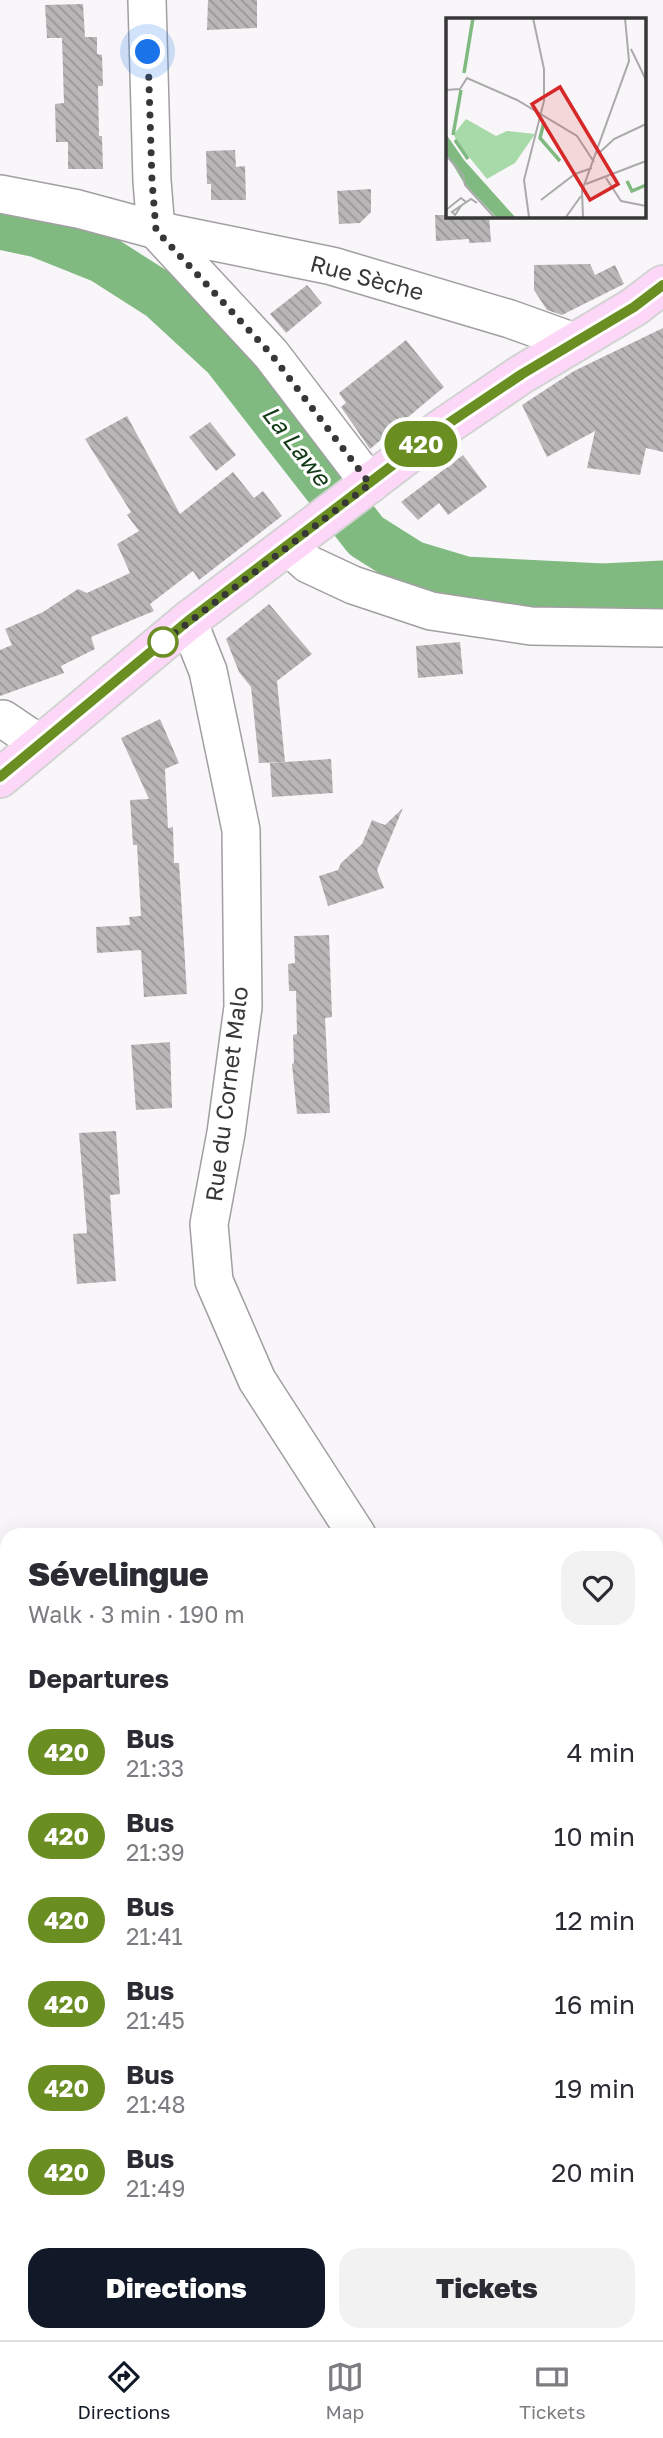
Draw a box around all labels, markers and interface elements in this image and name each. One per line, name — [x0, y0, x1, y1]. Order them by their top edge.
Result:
inset map — [446, 18, 646, 217]
your location — [130, 34, 165, 69]
street label: Rue Sèche — [307, 248, 427, 306]
water label: La Lawe — [257, 399, 339, 493]
line badge: 420 — [381, 421, 461, 467]
text: 420 — [398, 429, 444, 458]
unlabelled marker — [148, 627, 178, 657]
street label: Rue du Cornet Malo — [199, 985, 253, 1203]
button: heart — [561, 1551, 635, 1625]
text: Sévelingue — [28, 1554, 209, 1593]
text: Walk · 3 min · 190 m — [28, 1600, 245, 1628]
text: Departures — [28, 1663, 169, 1694]
text: Bus — [126, 1723, 174, 1754]
text: 420 — [44, 1737, 89, 1766]
text: 4 min — [567, 1737, 635, 1768]
text: 21:33 — [126, 1754, 184, 1782]
text: Bus — [126, 1807, 174, 1838]
text: 420 — [44, 1821, 89, 1850]
text: 10 min — [554, 1821, 635, 1852]
text: 21:39 — [126, 1838, 185, 1866]
text: Bus — [126, 1891, 174, 1922]
text: 420 — [44, 1905, 89, 1934]
text: 12 min — [555, 1905, 635, 1936]
text: 21:41 — [126, 1922, 183, 1950]
text: Bus — [126, 1975, 174, 2006]
text: 420 — [44, 1989, 89, 2018]
text: 16 min — [554, 1989, 635, 2020]
text: 21:45 — [126, 2006, 185, 2034]
text: Bus — [126, 2059, 174, 2090]
text: 420 — [44, 2073, 89, 2102]
text: 19 min — [554, 2073, 635, 2104]
text: 21:48 — [126, 2090, 185, 2118]
text: Bus — [126, 2143, 174, 2174]
text: 420 — [44, 2157, 89, 2186]
text: 20 min — [551, 2157, 635, 2188]
text: 21:49 — [126, 2174, 185, 2202]
button: Directions — [28, 2248, 325, 2328]
button: Tickets — [339, 2248, 635, 2328]
tab: Directions — [78, 2358, 170, 2423]
tab: Map — [325, 2358, 364, 2423]
tab: Tickets — [519, 2358, 585, 2423]

